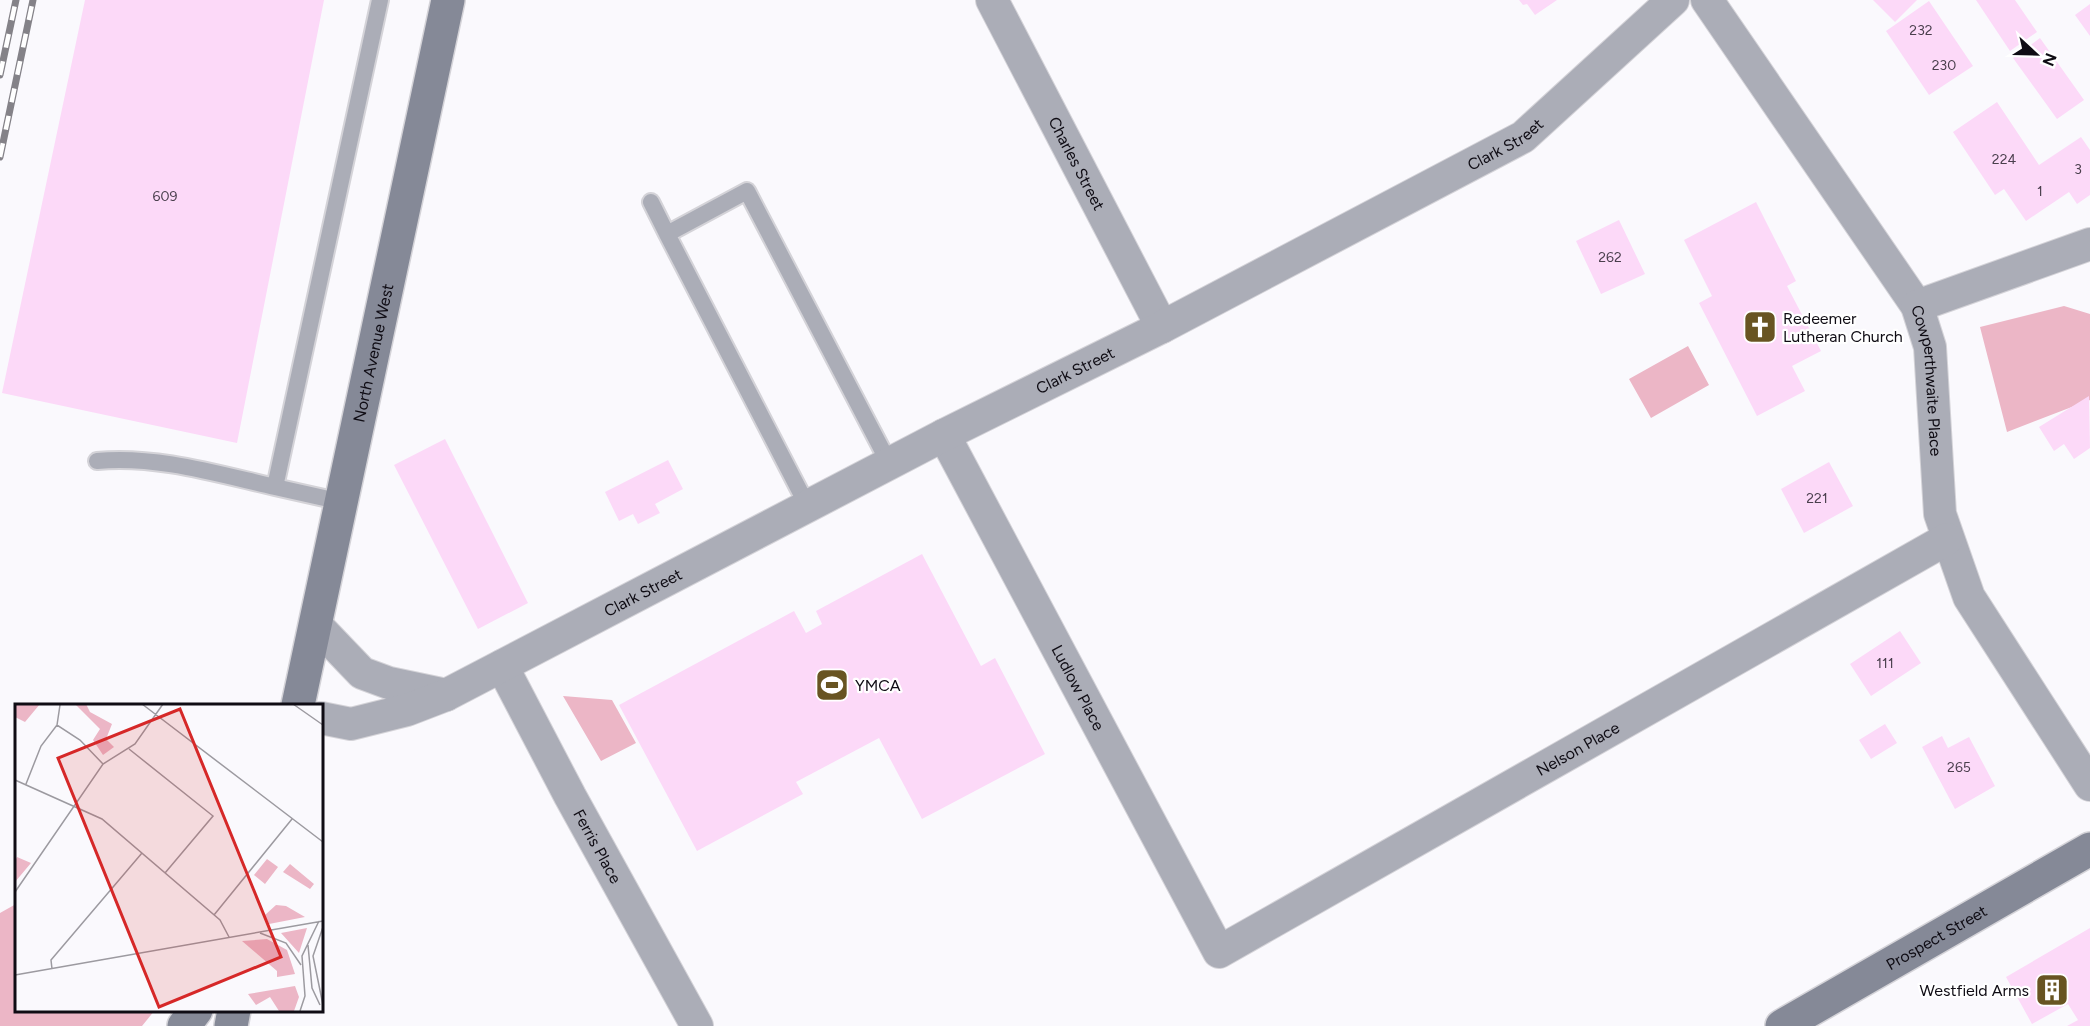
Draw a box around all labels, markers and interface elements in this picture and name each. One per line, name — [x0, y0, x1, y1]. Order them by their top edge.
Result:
house number: 232 — [1909, 22, 1933, 39]
north arrow — [2006, 24, 2066, 84]
text: N — [2038, 50, 2061, 69]
house number: 230 — [1932, 57, 1956, 74]
street label: Charles Street — [1045, 113, 1109, 213]
street label: Clark Street — [1464, 114, 1547, 174]
house number: 224 — [1992, 151, 2016, 168]
house number: 3 — [2074, 161, 2082, 178]
house number: 1 — [2037, 183, 2043, 200]
house number: 609 — [153, 188, 177, 205]
house number: 262 — [1598, 249, 1622, 266]
street label: North Avenue West — [349, 282, 397, 424]
street label: Cowperthwaite Place — [1908, 303, 1946, 457]
church icon: Redeemer Lutheran Church — [1742, 309, 1778, 345]
place label: Redeemer Lutheran Church — [1783, 309, 1903, 346]
street label: Clark Street — [1033, 343, 1117, 398]
house number: 221 — [1806, 490, 1828, 507]
street label: Clark Street — [601, 564, 685, 620]
street label: Ludlow Place — [1048, 641, 1109, 734]
house number: 111 — [1876, 655, 1894, 672]
sports icon: YMCA — [814, 667, 850, 703]
place label: YMCA — [855, 676, 901, 695]
inset map — [15, 704, 322, 1011]
street label: Nelson Place — [1533, 717, 1623, 780]
house number: 265 — [1947, 759, 1971, 776]
street label: Ferris Place — [570, 806, 626, 887]
street label: Prospect Street — [1883, 901, 1990, 974]
building icon: Westfield Arms — [2034, 972, 2070, 1008]
place label: Westfield Arms — [1920, 981, 2029, 1000]

